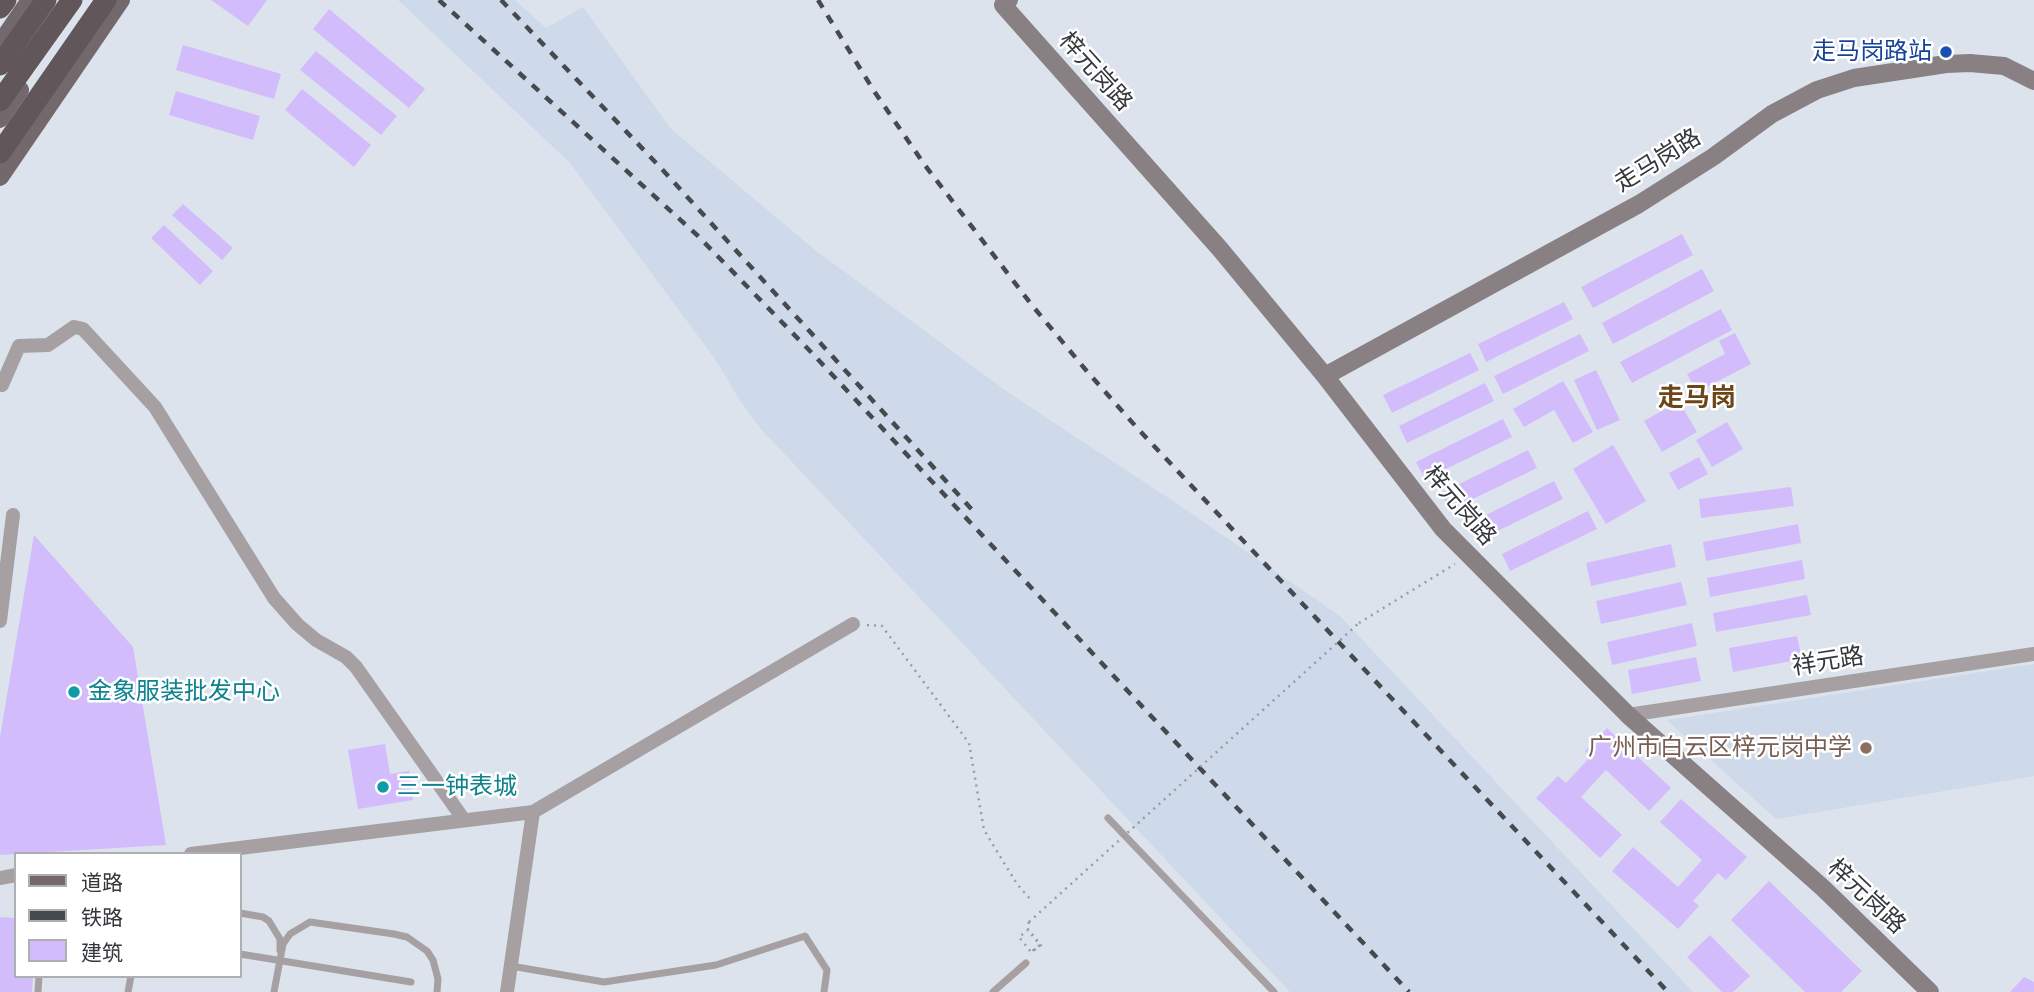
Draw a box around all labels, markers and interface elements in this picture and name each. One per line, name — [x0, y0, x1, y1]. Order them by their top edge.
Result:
street label: 梓元岗路 — [1052, 27, 1138, 117]
place label: 走马岗路站 — [1812, 38, 1932, 66]
marker: 走马岗路站 — [1938, 44, 1954, 60]
street label: 走马岗路 — [1610, 123, 1706, 199]
district label: 走马岗 — [1658, 383, 1736, 415]
street label: 梓元岗路 — [1417, 460, 1501, 552]
street label: 祥元路 — [1790, 642, 1866, 682]
place label: 金象服装批发中心 — [88, 678, 280, 706]
marker: 金象服装批发中心 — [66, 684, 82, 700]
place label: 广州市白云区梓元岗中学 — [1588, 734, 1852, 762]
marker: 广州市白云区梓元岗中学 — [1858, 740, 1874, 756]
place label: 三一钟表城 — [397, 773, 517, 801]
marker: 三一钟表城 — [375, 779, 391, 795]
legend — [14, 852, 242, 978]
street label: 梓元岗路 — [1821, 854, 1911, 940]
text: 道路 — [81, 870, 123, 896]
text: 铁路 — [81, 905, 123, 931]
text: 建筑 — [81, 940, 123, 966]

